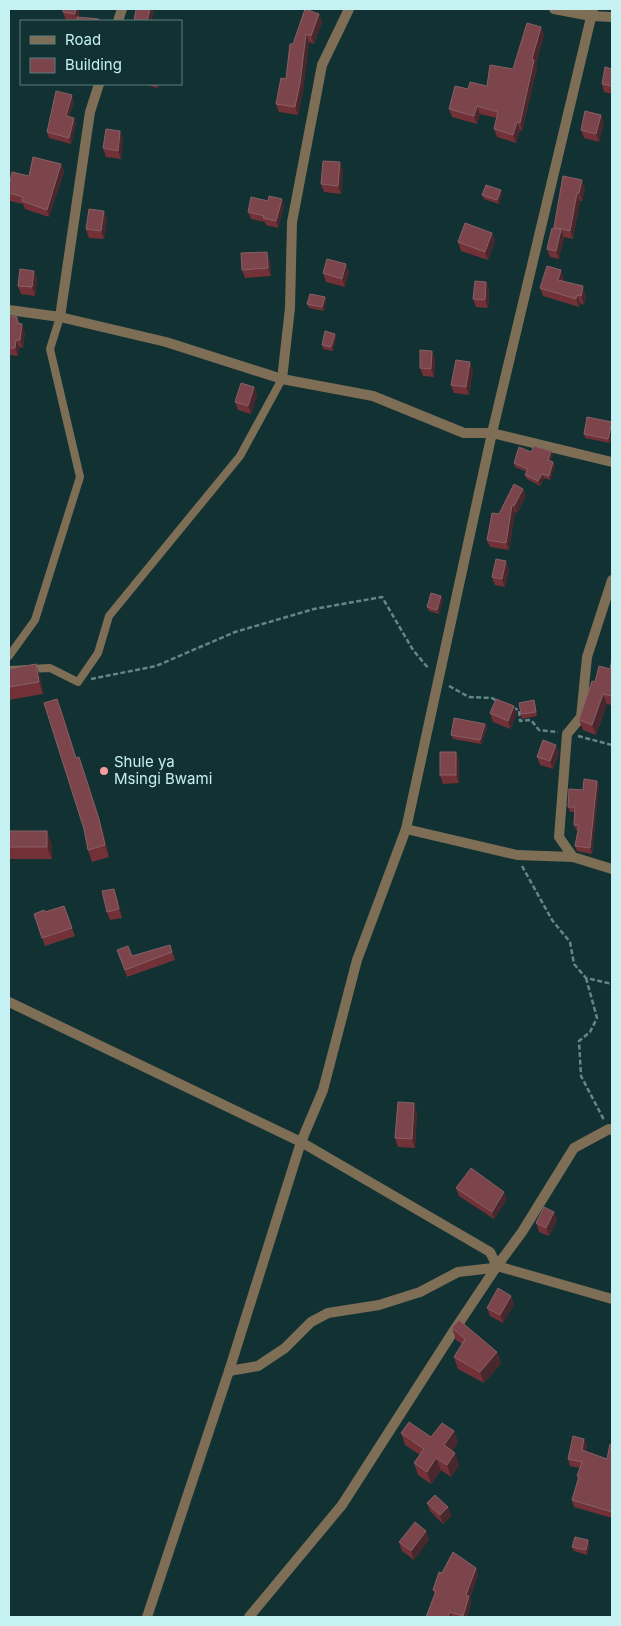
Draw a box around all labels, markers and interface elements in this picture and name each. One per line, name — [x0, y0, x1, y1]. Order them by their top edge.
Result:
legend — [20, 20, 182, 85]
text: Road — [65, 30, 101, 49]
text: Building — [65, 55, 122, 74]
place label: Shule ya Msingi Bwami — [114, 752, 212, 788]
marker: Shule ya Msingi Bwami — [98, 765, 110, 777]

